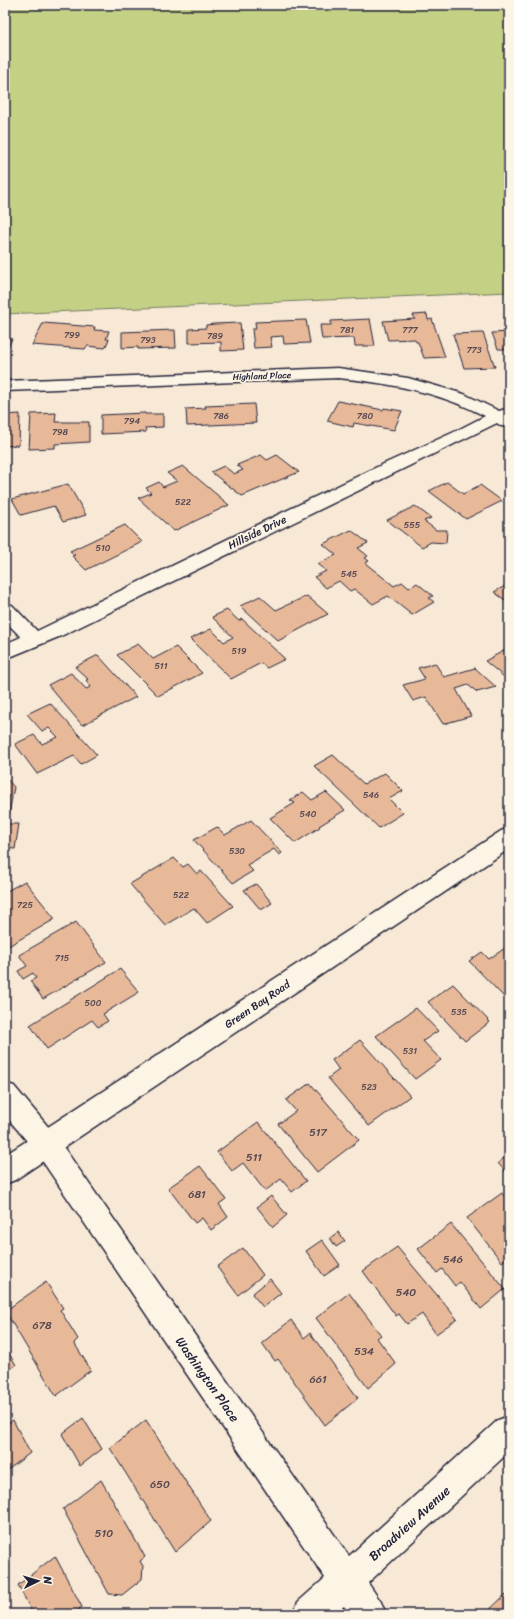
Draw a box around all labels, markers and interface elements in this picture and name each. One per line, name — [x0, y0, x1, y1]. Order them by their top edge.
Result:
house number: 781 — [340, 322, 354, 338]
house number: 777 — [402, 322, 419, 338]
house number: 799 — [64, 327, 81, 343]
house number: 789 — [207, 328, 224, 344]
house number: 793 — [140, 332, 156, 348]
house number: 773 — [466, 342, 482, 358]
street label: Highland Place — [232, 367, 292, 385]
house number: 786 — [213, 408, 229, 424]
house number: 780 — [357, 408, 373, 424]
house number: 794 — [124, 413, 141, 429]
house number: 798 — [52, 424, 69, 440]
house number: 522 — [175, 494, 191, 510]
street label: Hillside Drive — [225, 510, 290, 555]
house number: 555 — [404, 517, 421, 533]
house number: 510 — [95, 540, 111, 556]
house number: 545 — [341, 566, 358, 582]
house number: 519 — [232, 643, 247, 659]
house number: 511 — [154, 658, 168, 674]
house number: 546 — [363, 787, 379, 803]
house number: 540 — [300, 806, 317, 822]
house number: 530 — [229, 843, 245, 859]
house number: 522 — [173, 887, 189, 903]
house number: 725 — [17, 897, 33, 913]
house number: 715 — [55, 950, 70, 966]
street label: Green Bay Road — [220, 975, 295, 1034]
house number: 500 — [85, 995, 102, 1011]
house number: 535 — [451, 1004, 467, 1020]
house number: 531 — [403, 1043, 417, 1059]
house number: 523 — [361, 1079, 377, 1095]
house number: 517 — [309, 1123, 328, 1142]
house number: 511 — [246, 1148, 262, 1167]
house number: 681 — [188, 1185, 206, 1204]
house number: 546 — [443, 1250, 463, 1269]
house number: 540 — [396, 1283, 416, 1302]
house number: 678 — [32, 1316, 52, 1335]
street label: Washington Place — [169, 1332, 246, 1427]
house number: 534 — [354, 1342, 374, 1361]
house number: 661 — [309, 1370, 327, 1389]
house number: 650 — [150, 1475, 170, 1494]
street label: Broadview Avenue — [363, 1480, 456, 1567]
house number: 510 — [95, 1524, 113, 1543]
north arrow — [18, 1561, 58, 1601]
text: N — [38, 1575, 57, 1585]

